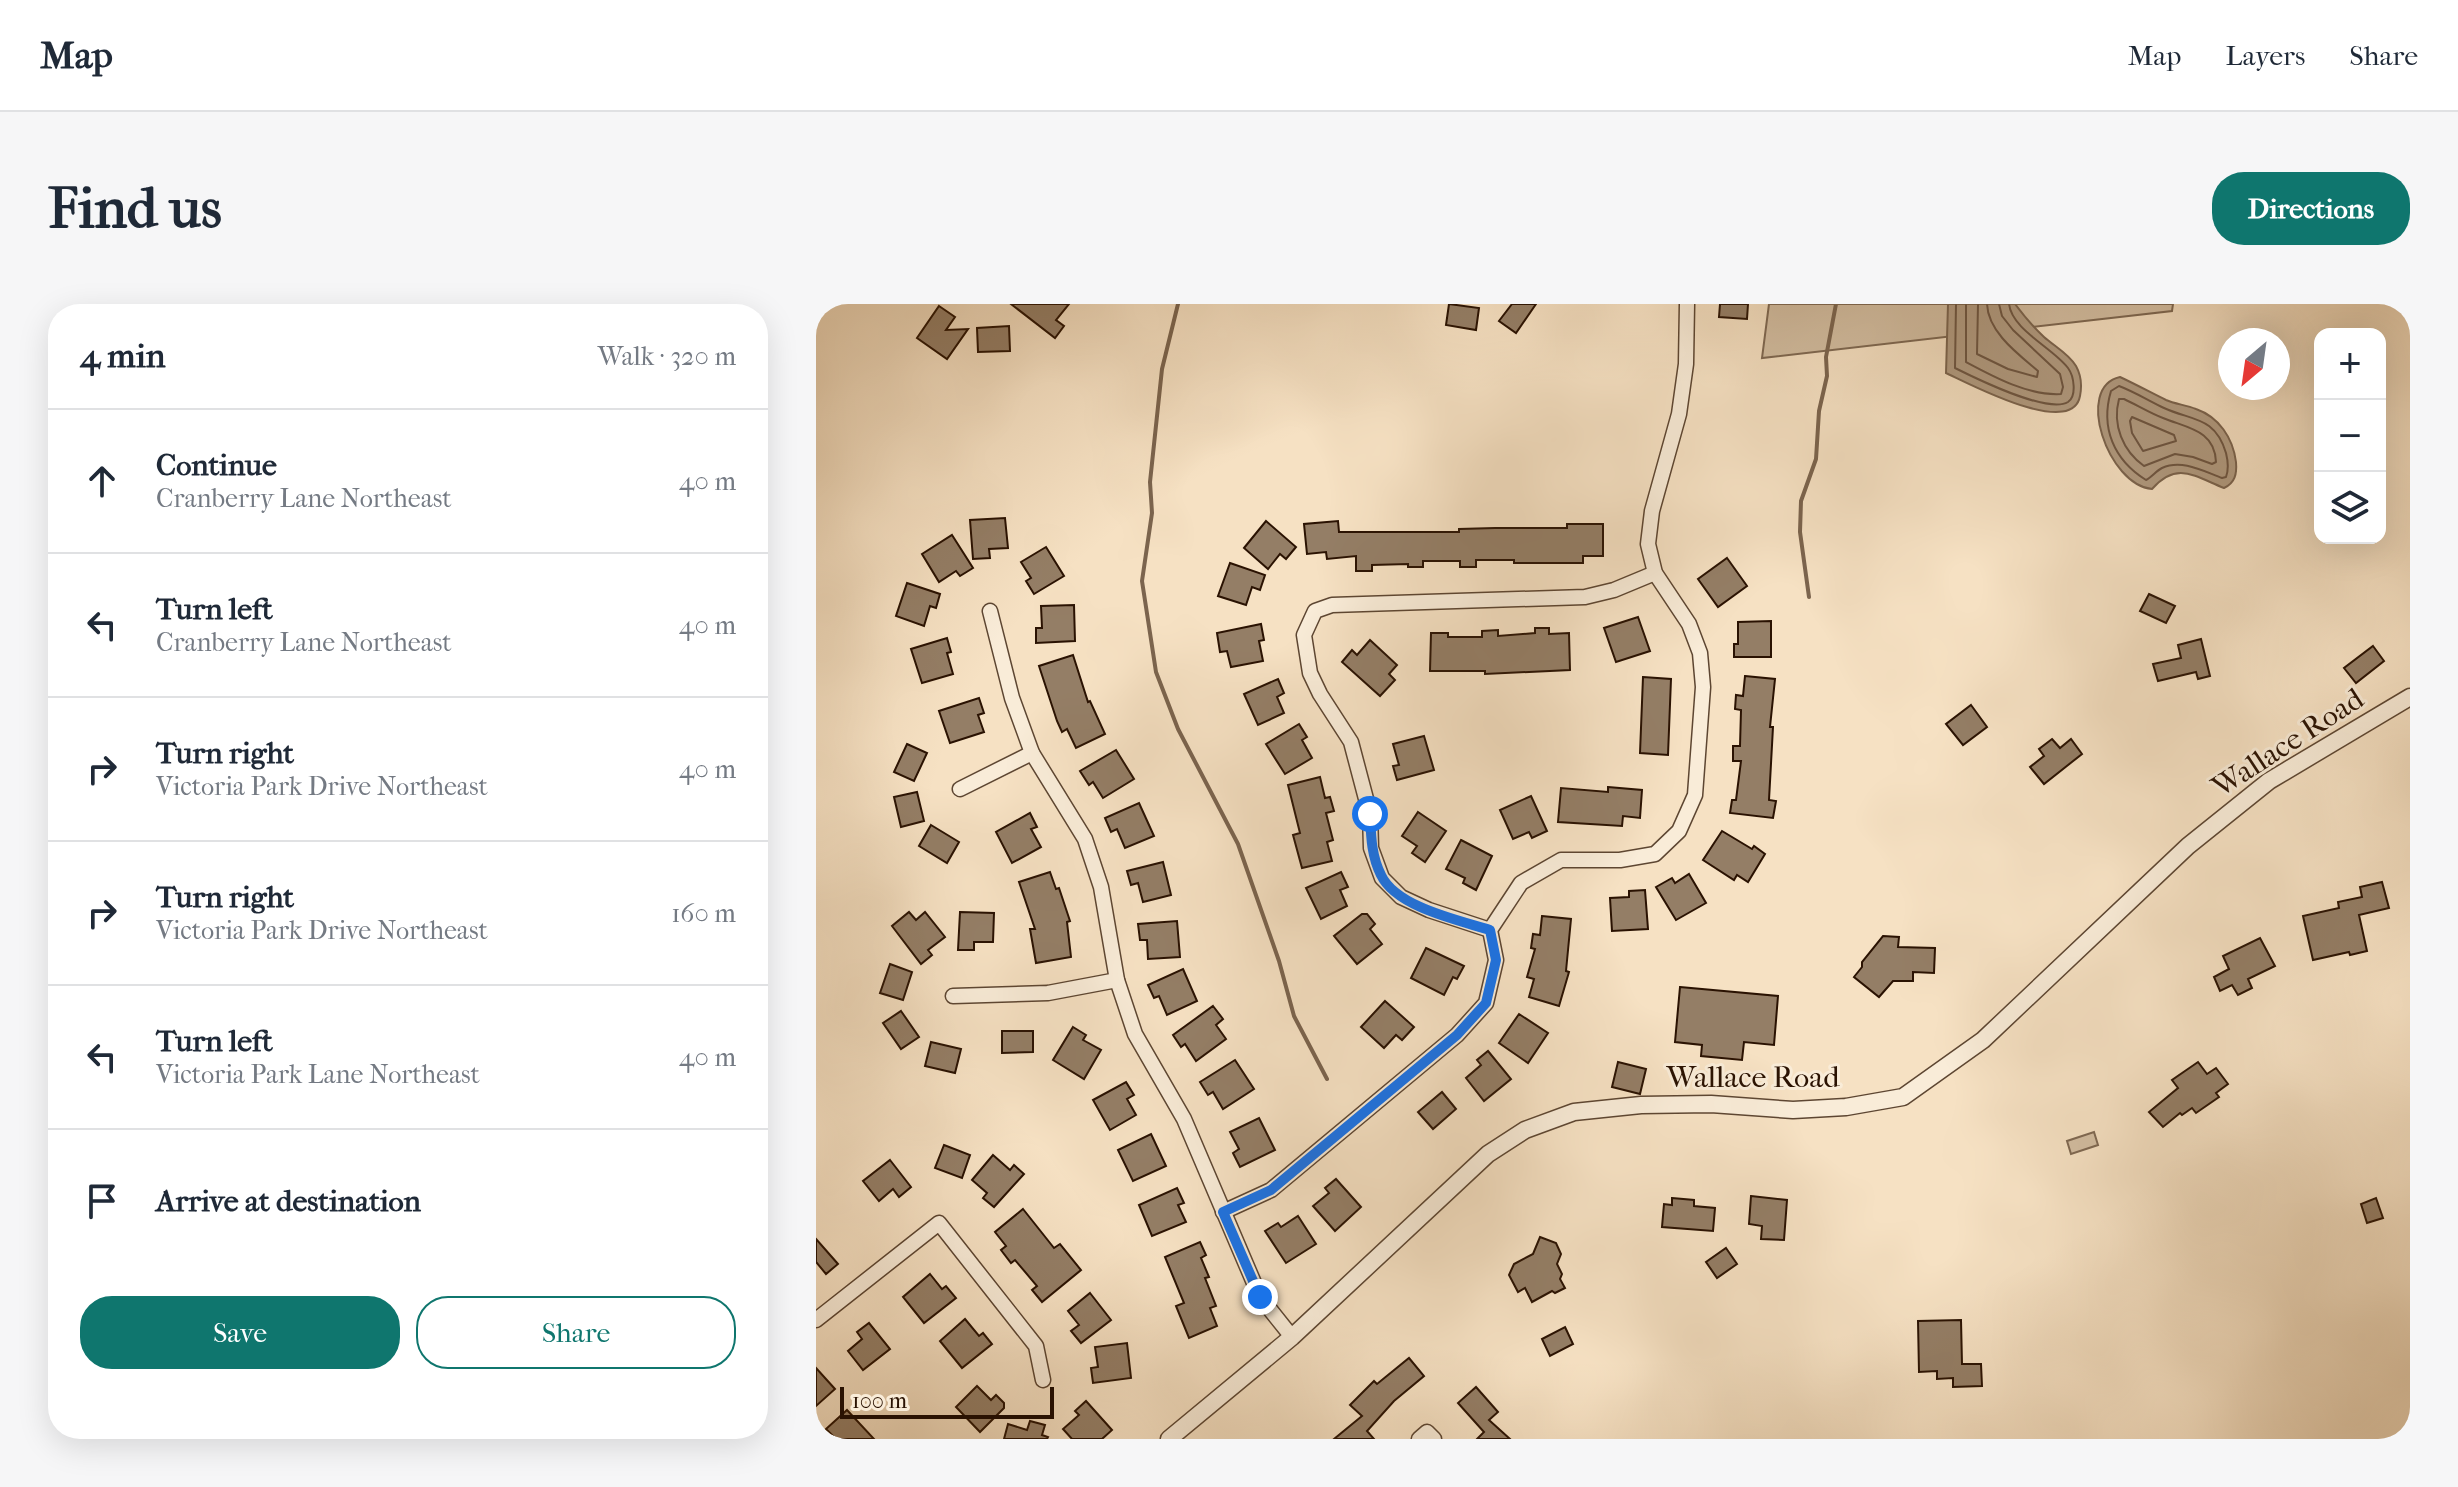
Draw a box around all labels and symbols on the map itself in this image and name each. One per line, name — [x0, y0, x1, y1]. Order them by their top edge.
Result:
north arrow — [2218, 328, 2290, 400]
street label: Wallace Road — [2205, 681, 2371, 805]
route start — [1352, 796, 1388, 832]
street label: Wallace Road — [1665, 1060, 1840, 1095]
route end — [1242, 1279, 1278, 1315]
scale bar — [840, 1383, 1054, 1419]

